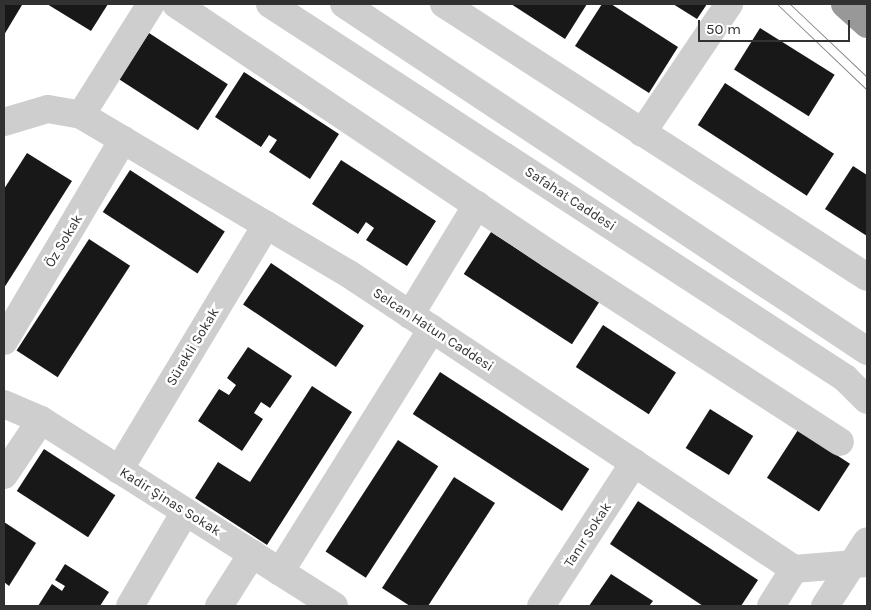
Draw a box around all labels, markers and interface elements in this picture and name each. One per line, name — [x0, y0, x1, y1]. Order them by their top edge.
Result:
scale bar — [701, 10, 854, 42]
text: 50 m — [706, 20, 741, 38]
street label: Safahat Caddesi — [521, 163, 619, 235]
street label: Öz Sokak — [42, 212, 86, 270]
street label: Selcan Hatun Caddesi — [370, 285, 496, 375]
street label: Sürekli Sokak — [163, 305, 223, 389]
street label: Kadir Şinas Sokak — [116, 464, 224, 540]
street label: Tanır Sokak — [561, 499, 615, 571]

